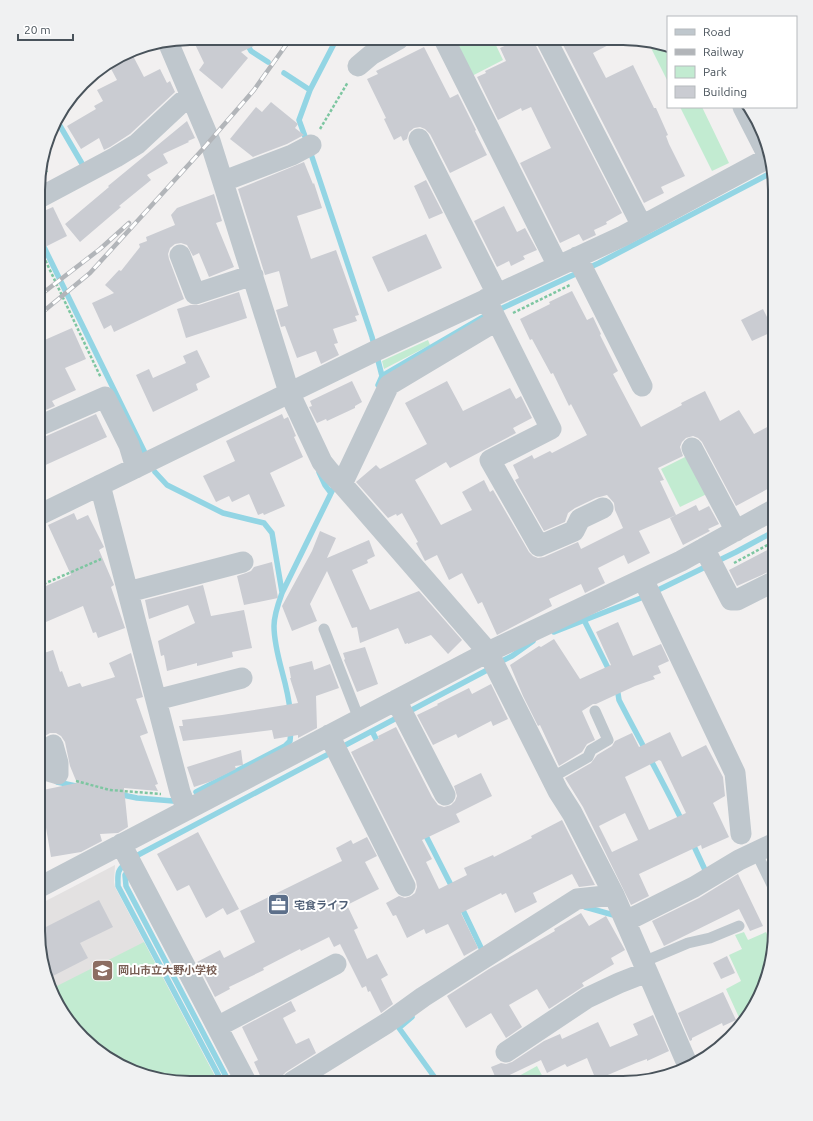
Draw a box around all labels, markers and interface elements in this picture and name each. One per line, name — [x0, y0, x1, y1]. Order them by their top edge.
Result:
scale bar — [18, 16, 73, 42]
legend — [667, 16, 797, 108]
text: 20 m — [24, 23, 51, 36]
text: Road — [703, 25, 731, 38]
text: Railway — [703, 45, 744, 58]
text: Park — [703, 65, 727, 78]
text: Building — [703, 85, 747, 98]
office icon: 宅食ライフ — [265, 892, 291, 918]
place label: 宅食ライフ — [294, 899, 349, 911]
school or university icon: 岡山市立大野小学校 — [90, 957, 116, 983]
place label: 岡山市立大野小学校 — [118, 964, 217, 976]

